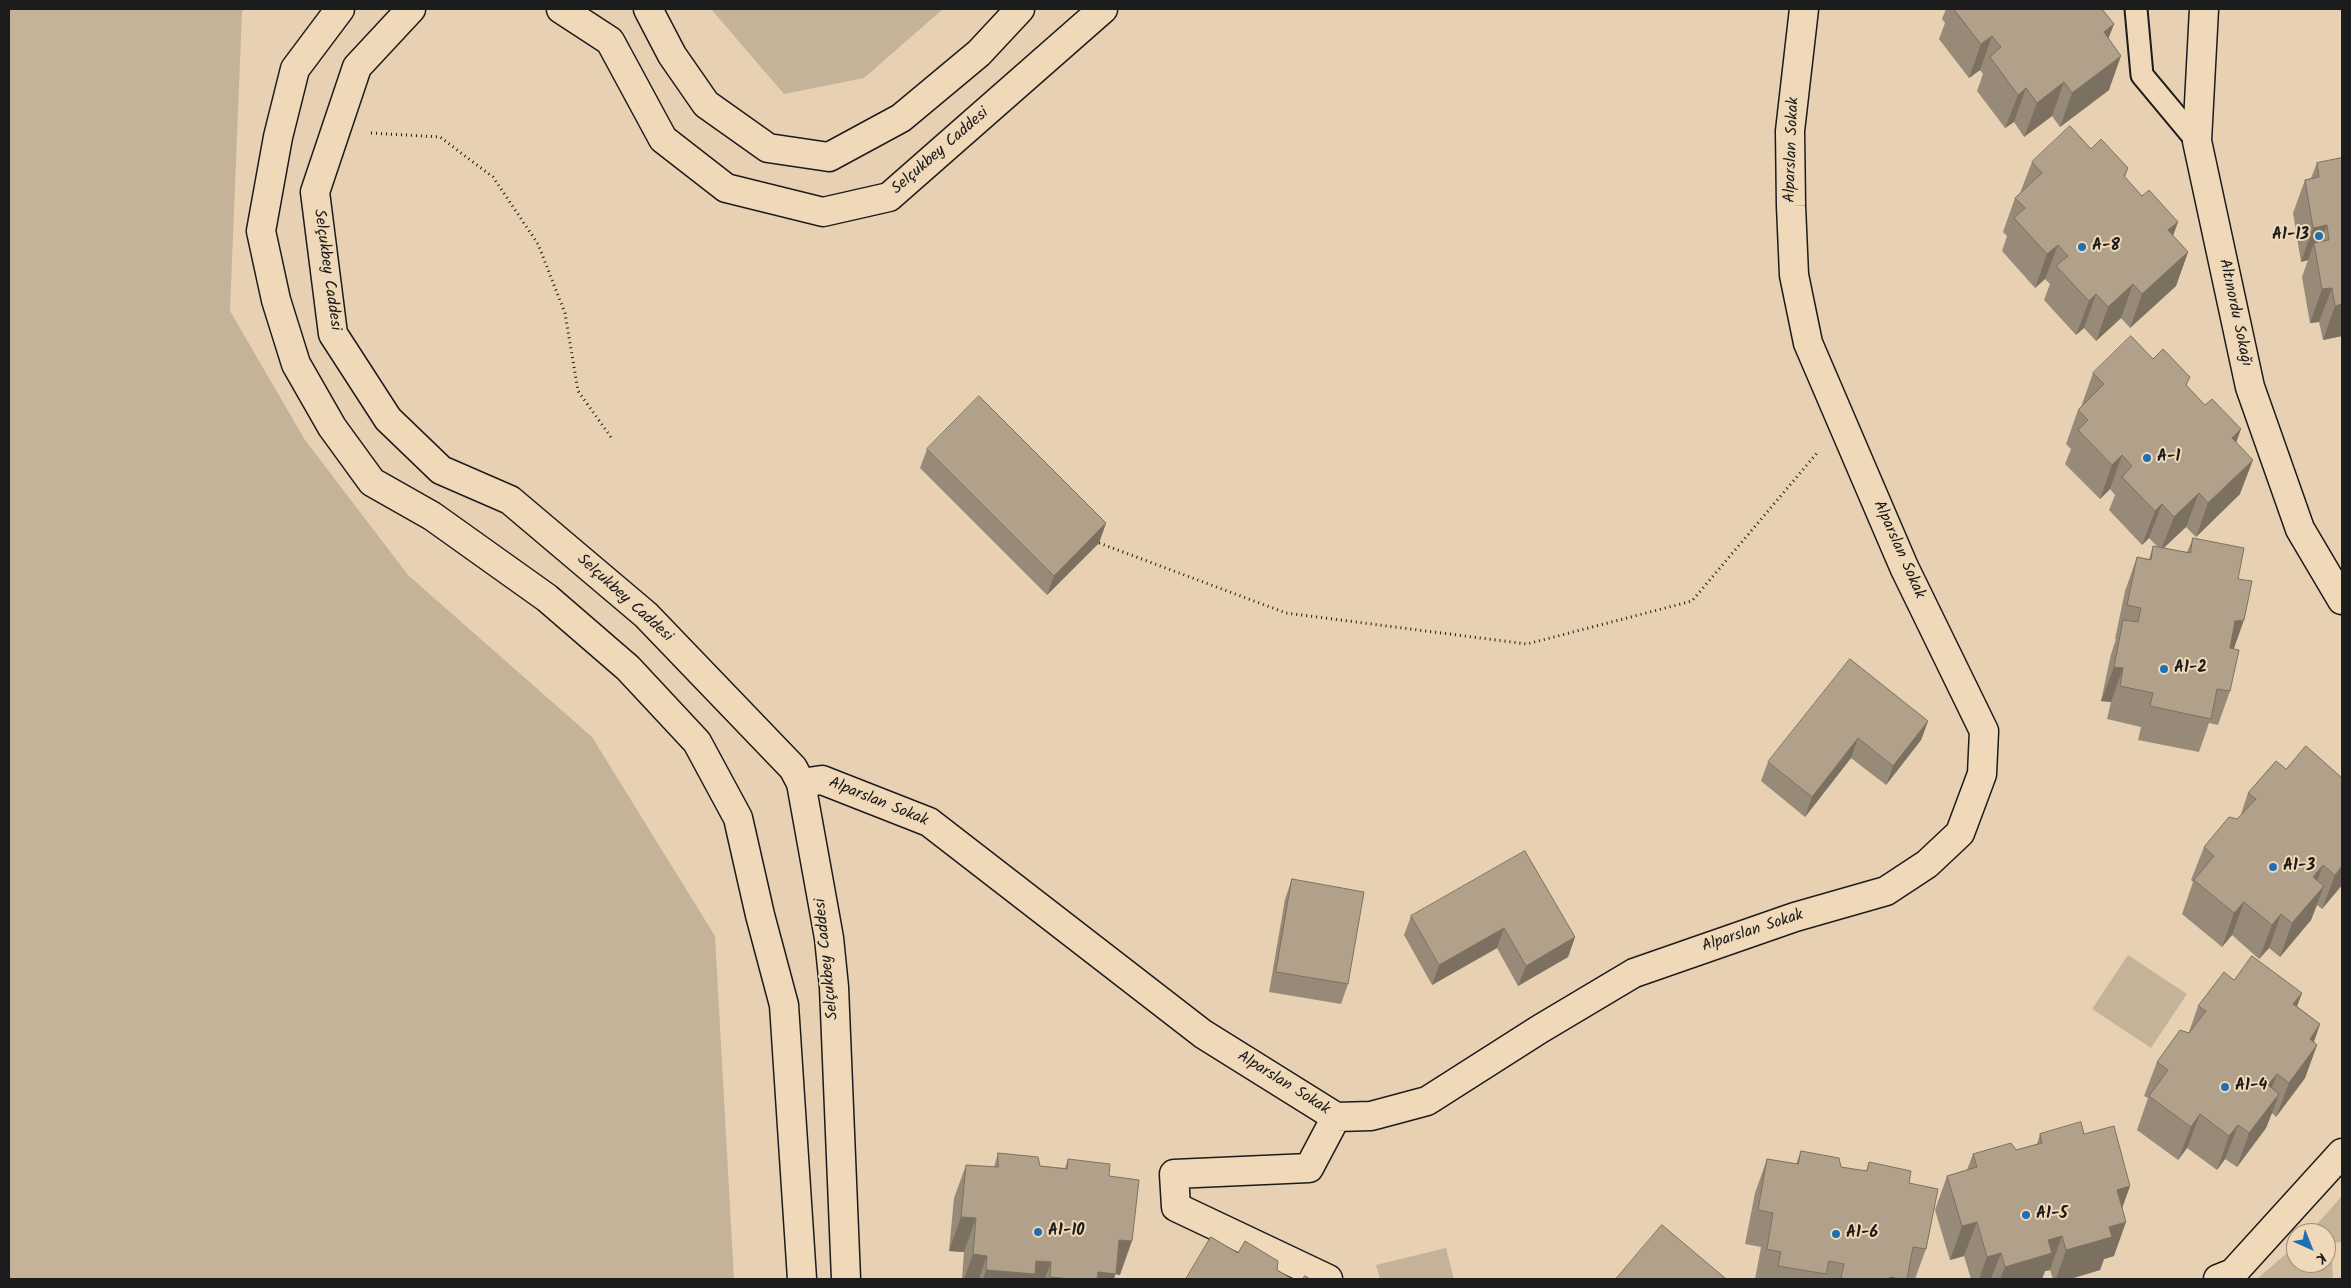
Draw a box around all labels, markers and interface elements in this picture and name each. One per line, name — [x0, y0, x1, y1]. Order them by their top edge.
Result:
street label: Alparslan Sokak — [1782, 97, 1804, 203]
street label: Selçukbey Caddesi — [889, 105, 993, 199]
street label: Selçukbey Caddesi — [308, 208, 344, 332]
place label: A1-13 — [2272, 226, 2309, 246]
marker: A1-13 — [2313, 230, 2325, 242]
place label: A-8 — [2092, 237, 2120, 257]
marker: A-8 — [2076, 241, 2088, 253]
street label: Altınordu Sokağı — [2213, 257, 2255, 369]
place label: A-1 — [2157, 448, 2180, 468]
marker: A-1 — [2141, 452, 2153, 464]
street label: Alparslan Sokak — [1868, 498, 1928, 602]
street label: Selçukbey Caddesi — [572, 551, 676, 647]
place label: A1-2 — [2174, 659, 2207, 679]
marker: A1-2 — [2158, 663, 2170, 675]
street label: Alparslan Sokak — [825, 774, 931, 832]
place label: A1-3 — [2283, 857, 2315, 877]
marker: A1-3 — [2267, 861, 2279, 873]
street label: Selçukbey Caddesi — [812, 897, 844, 1021]
street label: Alparslan Sokak — [1700, 907, 1806, 957]
street label: Alparslan Sokak — [1233, 1048, 1333, 1120]
place label: A1-4 — [2235, 1077, 2267, 1097]
marker: A1-4 — [2219, 1081, 2231, 1093]
place label: A1-5 — [2036, 1205, 2068, 1225]
marker: A1-5 — [2020, 1209, 2032, 1221]
place label: A1-10 — [1048, 1222, 1084, 1242]
north arrow — [2286, 1223, 2336, 1273]
place label: A1-6 — [1846, 1224, 1878, 1244]
marker: A1-10 — [1032, 1226, 1044, 1238]
marker: A1-6 — [1830, 1228, 1842, 1240]
text: K — [2310, 1247, 2331, 1269]

